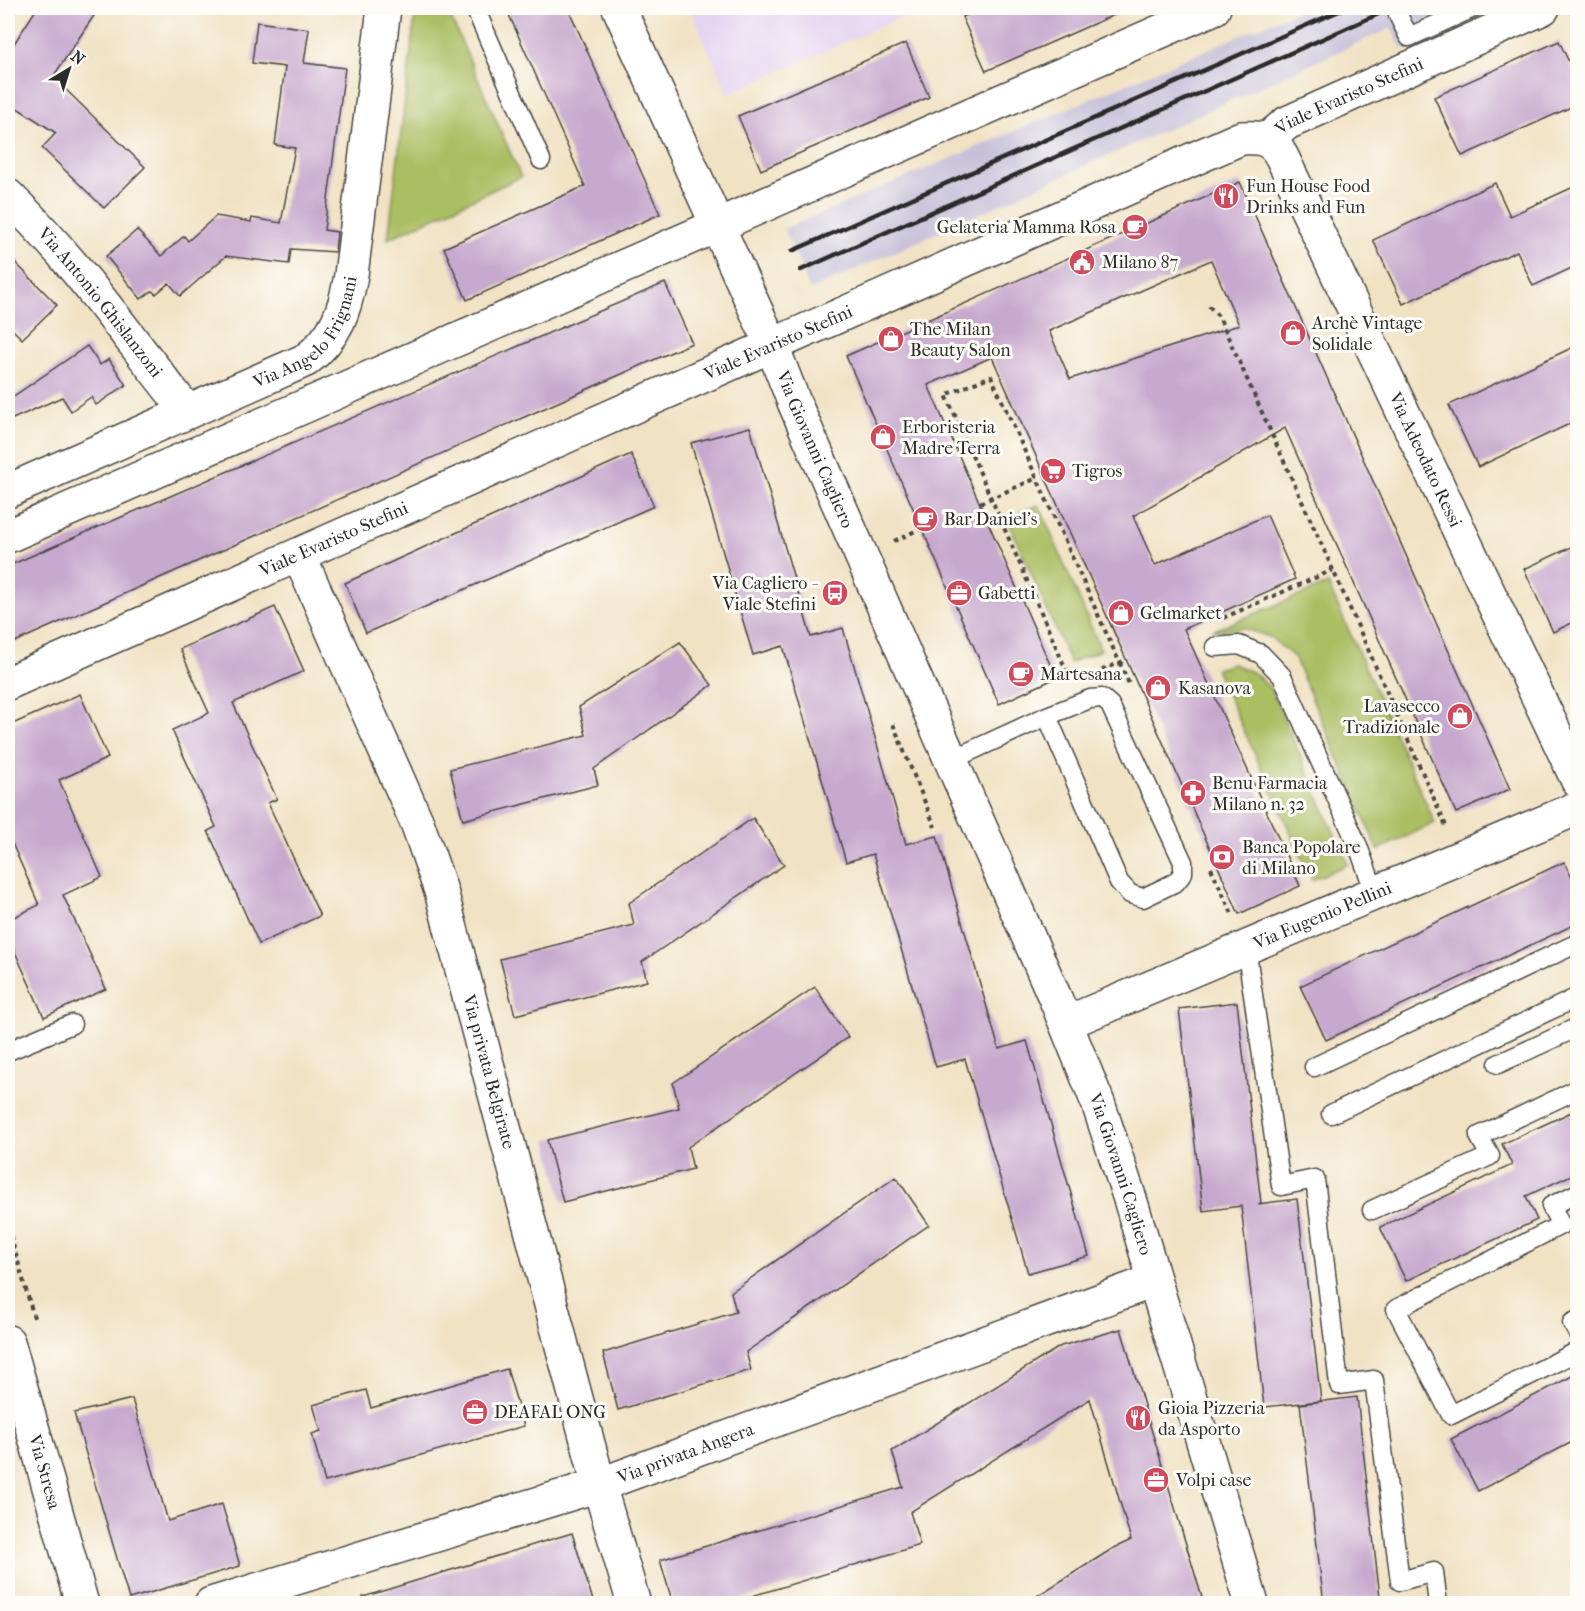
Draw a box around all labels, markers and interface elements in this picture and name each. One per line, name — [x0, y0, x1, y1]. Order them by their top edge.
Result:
north arrow — [39, 39, 99, 99]
text: N — [67, 46, 89, 69]
street label: Viale Evaristo Stefini — [1270, 53, 1427, 140]
place label: Fun House Food Drinks and Fun — [1246, 176, 1371, 218]
restaurant icon: Fun House Food Drinks and Fun — [1211, 181, 1241, 211]
cafe icon: Gelateria Mamma Rosa — [1120, 212, 1150, 242]
place label: Gelateria Mamma Rosa — [937, 217, 1117, 238]
street label: Via Antonio Ghislanzoni — [33, 223, 167, 382]
public building icon: Milano 87 — [1067, 247, 1097, 277]
place label: Milano 87 — [1102, 252, 1178, 273]
street label: Via Angelo Frignani — [249, 274, 362, 393]
street label: Viale Evaristo Stefini — [700, 301, 857, 385]
place label: Archè Vintage Solidale — [1311, 313, 1423, 355]
shop icon: Archè Vintage Solidale — [1278, 318, 1308, 348]
place label: The Milan Beauty Salon — [910, 319, 1011, 361]
shop icon: The Milan Beauty Salon — [876, 324, 906, 354]
street label: Via Giovanni Cagliero — [771, 367, 858, 531]
street label: Via Adeodato Ressi — [1384, 388, 1466, 531]
place label: Erboristeria Madre Terra — [902, 417, 1001, 459]
shop icon: Erboristeria Madre Terra — [868, 422, 898, 452]
supermarket icon: Tigros — [1038, 456, 1068, 486]
place label: Tigros — [1072, 461, 1122, 482]
street label: Viale Evaristo Stefini — [255, 497, 412, 582]
cafe icon: Bar Daniel's — [910, 504, 940, 534]
place label: Bar Daniel's — [944, 509, 1038, 530]
place label: Via Cagliero - Viale Stefini — [712, 573, 818, 615]
bus stop icon: Via Cagliero - Viale Stefini — [820, 578, 850, 608]
office icon: Gabetti — [944, 578, 974, 608]
place label: Gabetti — [978, 583, 1036, 604]
shop icon: Gelmarket — [1106, 598, 1136, 628]
place label: Gelmarket — [1140, 603, 1222, 624]
cafe icon: Martesana — [1006, 659, 1036, 689]
place label: Martesana — [1040, 664, 1122, 685]
shop icon: Kasanova — [1143, 673, 1173, 703]
place label: Kasanova — [1178, 678, 1252, 699]
place label: Lavasecco Tradizionale — [1343, 696, 1440, 738]
shop icon: Lavasecco Tradizionale — [1445, 701, 1475, 731]
place label: Benu Farmacia Milano n. 32 — [1212, 773, 1328, 815]
pharmacy icon: Benu Farmacia Milano n. 32 — [1178, 778, 1208, 808]
place label: Banca Popolare di Milano — [1242, 837, 1361, 879]
bank icon: Banca Popolare di Milano — [1207, 842, 1237, 872]
street label: Via Eugenio Pellini — [1249, 877, 1395, 955]
street label: Via privata Belgirate — [458, 991, 519, 1152]
street label: Via Giovanni Cagliero — [1084, 1089, 1156, 1258]
office icon: DEAFAL ONG — [460, 1397, 490, 1427]
place label: Gioia Pizzeria da Asporto — [1158, 1398, 1265, 1440]
place label: DEAFAL ONG — [494, 1402, 606, 1423]
restaurant icon: Gioia Pizzeria da Asporto — [1123, 1403, 1153, 1433]
street label: Via privata Angera — [614, 1419, 757, 1489]
street label: Via Stresa — [23, 1431, 65, 1512]
office icon: Volpi case — [1141, 1465, 1171, 1495]
place label: Volpi case — [1175, 1470, 1251, 1491]

